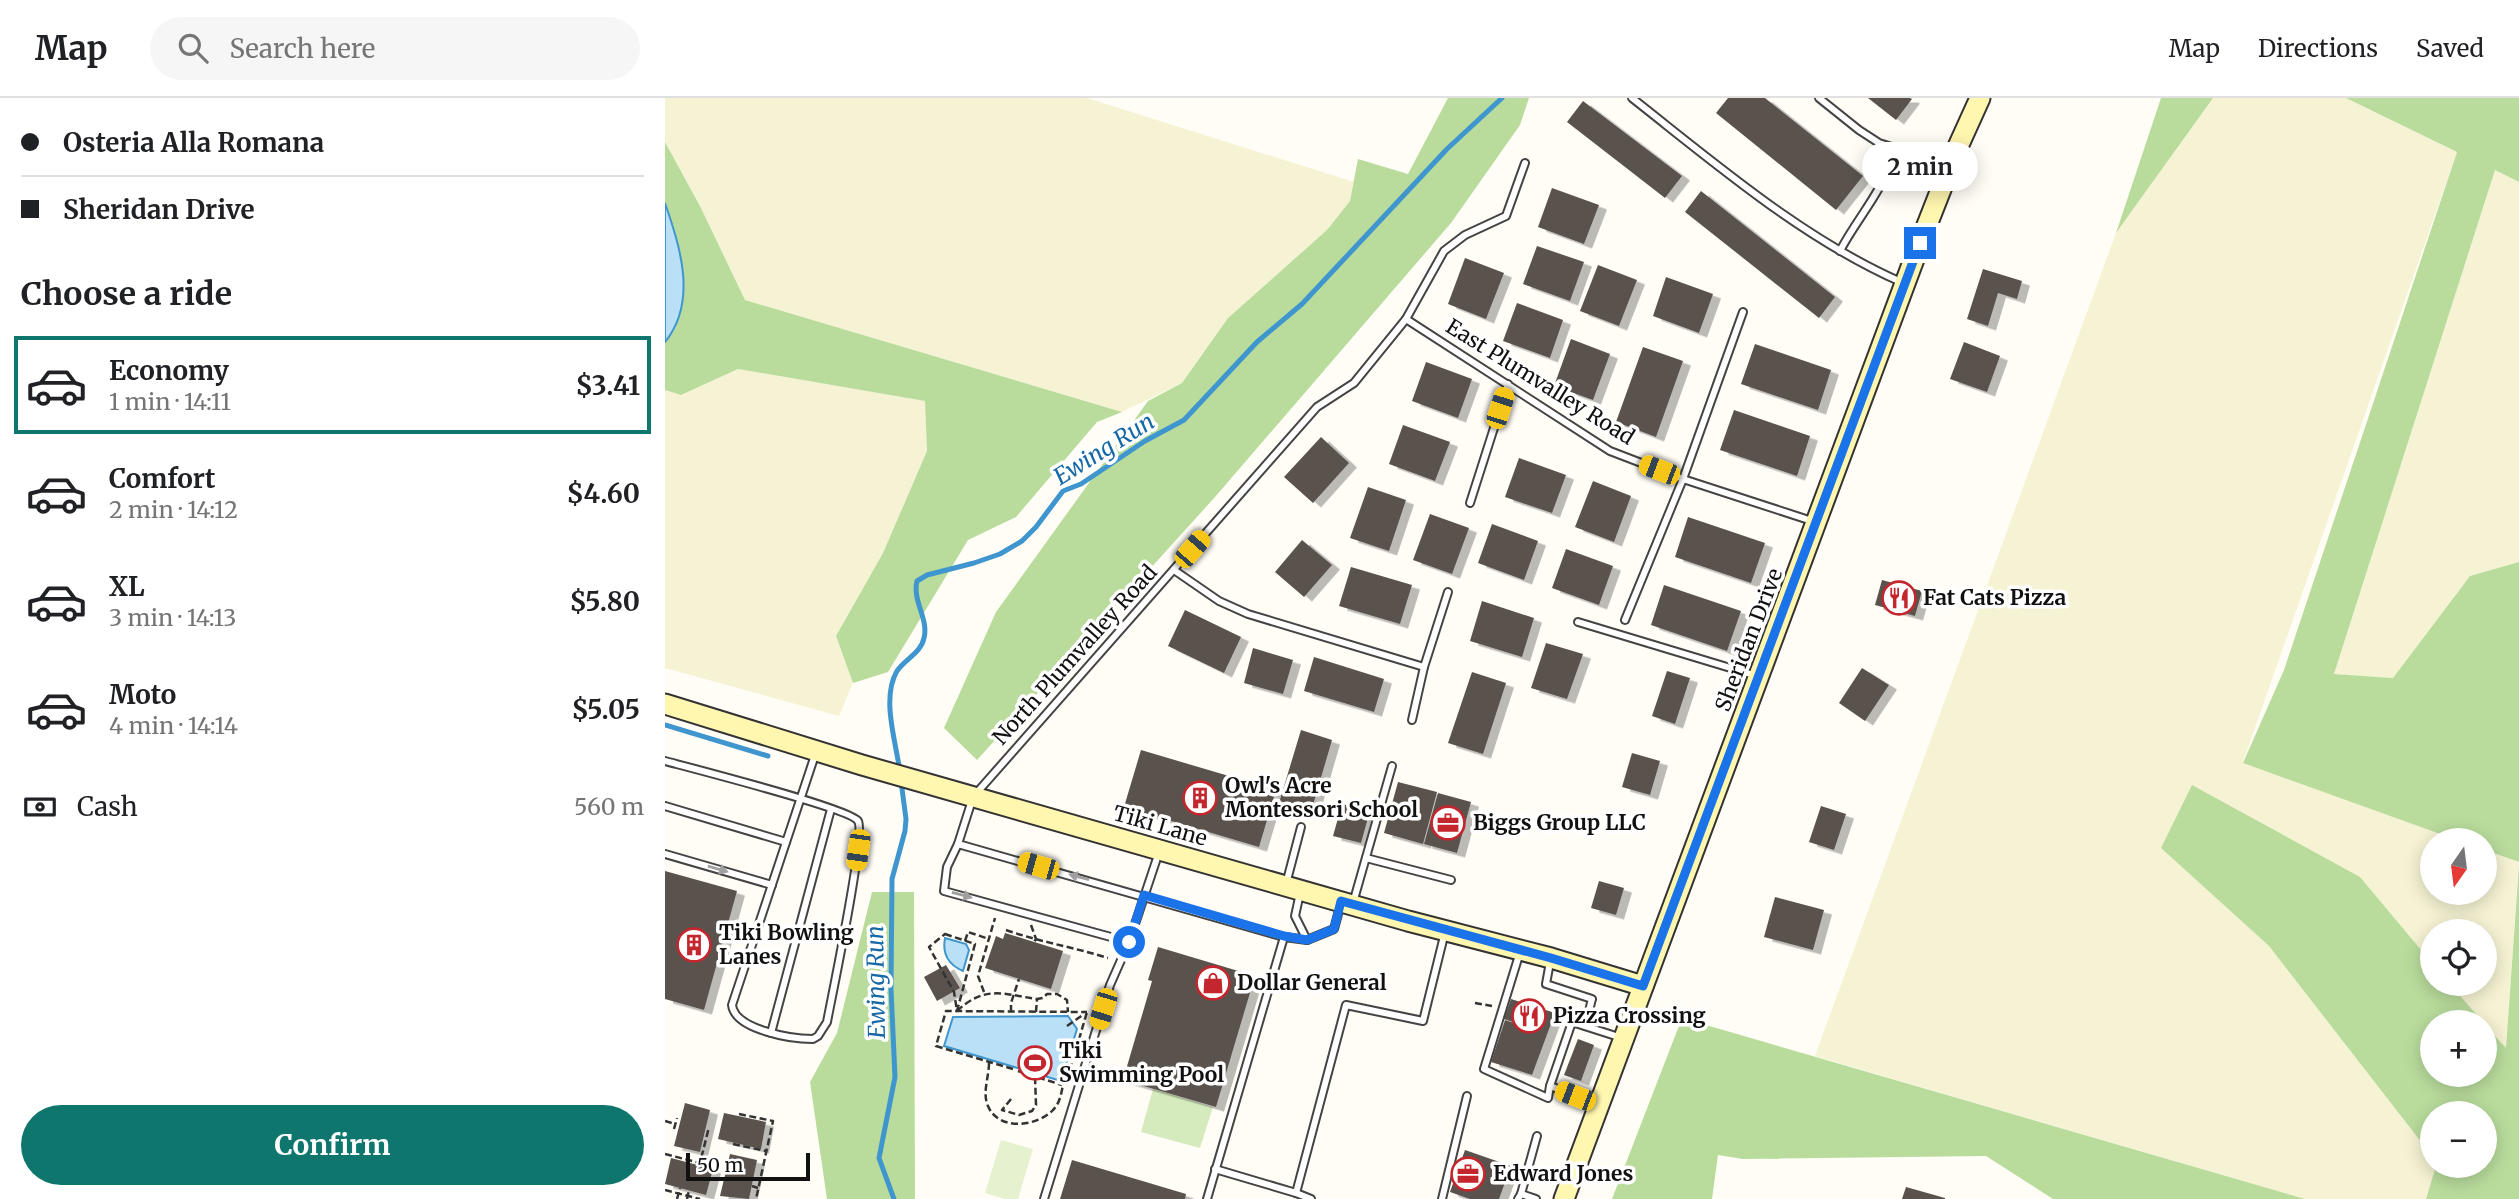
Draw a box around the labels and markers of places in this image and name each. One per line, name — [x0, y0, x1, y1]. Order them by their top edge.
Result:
restaurant icon: Fat Cats Pizza — [1880, 579, 1918, 617]
place label: Fat Cats Pizza — [1923, 584, 2067, 611]
place label: Owl's Acre Montessori School — [1225, 772, 1418, 823]
building icon: Owl's Acre Montessori School — [1181, 779, 1219, 817]
office icon: Biggs Group LLC — [1429, 804, 1467, 842]
place label: Biggs Group LLC — [1473, 809, 1646, 836]
place label: Tiki Bowling Lanes — [719, 919, 854, 970]
building icon: Tiki Bowling Lanes — [675, 926, 713, 964]
shop icon: Dollar General — [1194, 964, 1232, 1002]
place label: Dollar General — [1237, 969, 1387, 996]
restaurant icon: Pizza Crossing — [1510, 997, 1548, 1035]
place label: Pizza Crossing — [1553, 1002, 1706, 1029]
place label: Tiki Swimming Pool — [1059, 1037, 1224, 1088]
sports icon: Tiki Swimming Pool — [1016, 1044, 1054, 1082]
office icon: Edward Jones — [1449, 1155, 1487, 1193]
place label: Edward Jones — [1493, 1160, 1634, 1187]

